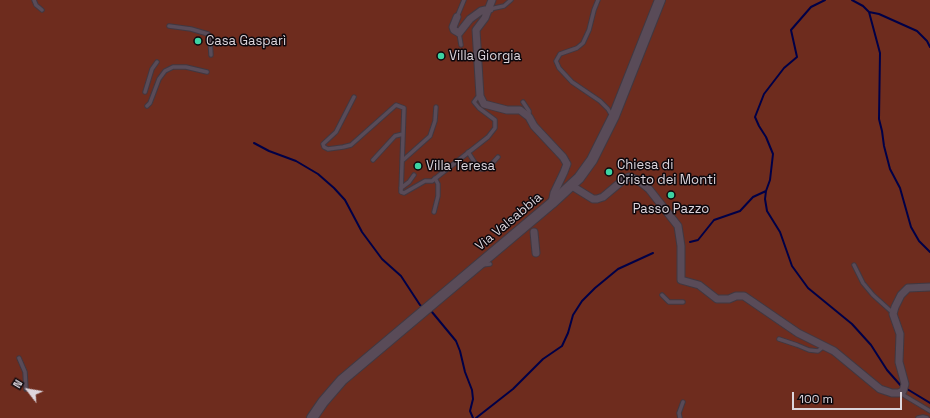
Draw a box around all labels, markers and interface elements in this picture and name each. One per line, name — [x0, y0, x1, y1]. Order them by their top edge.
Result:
place label: Casa Gasparì — [206, 33, 286, 49]
marker: Casa Gasparì — [193, 36, 203, 46]
place label: Villa Giorgia — [449, 48, 521, 64]
marker: Villa Giorgia — [436, 51, 446, 61]
place label: Chiesa di Cristo dei Monti — [617, 157, 716, 188]
place label: Villa Teresa — [426, 158, 495, 174]
marker: Villa Teresa — [413, 161, 423, 171]
marker: Chiesa di Cristo dei Monti — [604, 167, 614, 177]
street label: Via Valsabbia — [473, 190, 545, 254]
marker: Passo Pazzo — [666, 190, 676, 200]
place label: Passo Pazzo — [633, 201, 709, 217]
north arrow — [8, 370, 48, 410]
text: N — [10, 377, 26, 391]
scale bar — [794, 384, 904, 410]
text: 100 m — [799, 391, 833, 407]

